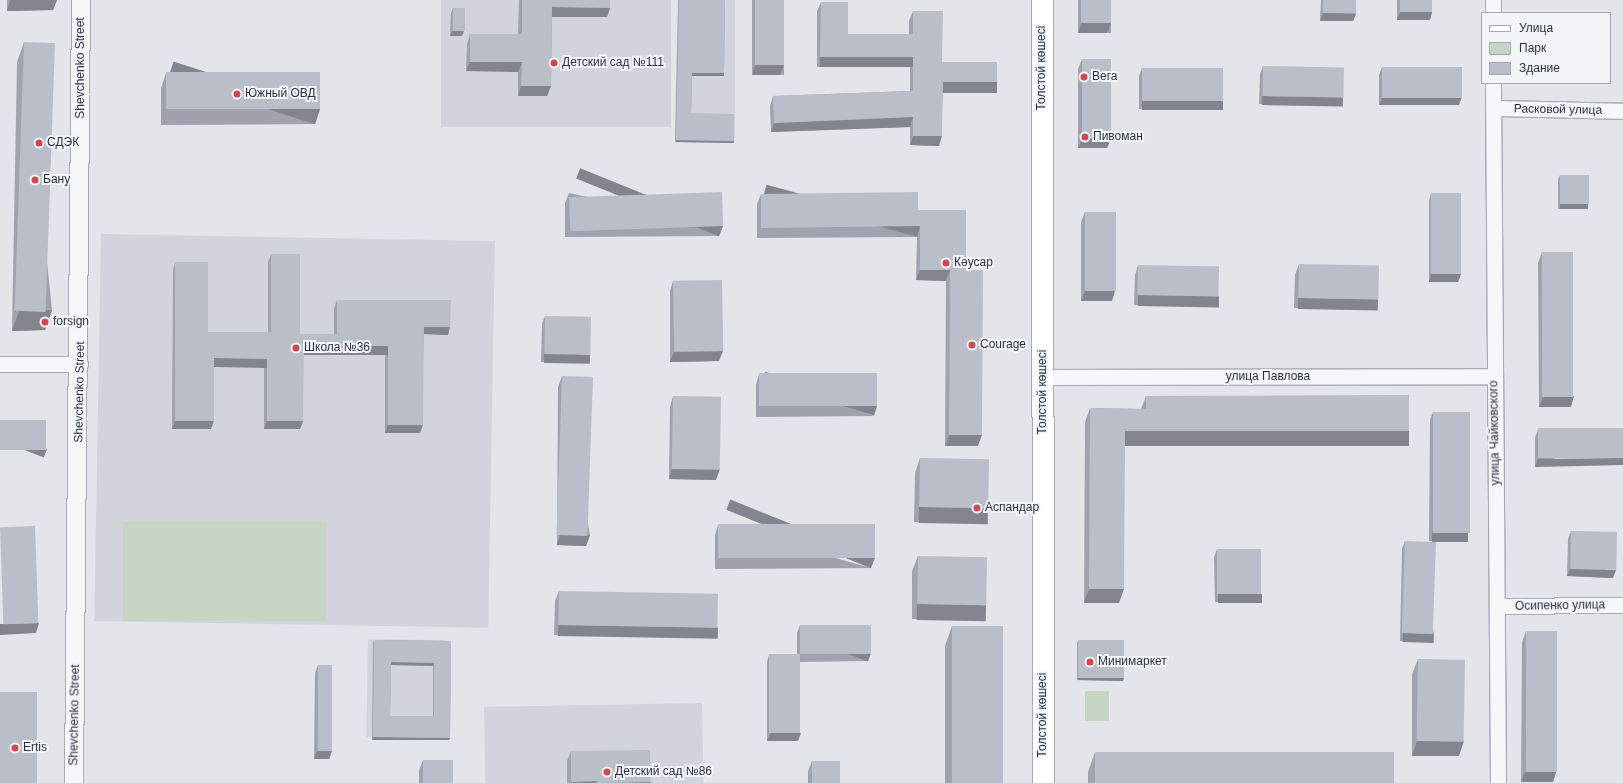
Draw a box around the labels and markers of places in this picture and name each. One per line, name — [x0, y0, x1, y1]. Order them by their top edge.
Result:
place label: Детский сад №111 — [562, 56, 664, 70]
marker: Детский сад №111 — [549, 58, 559, 68]
place label: Вега — [1092, 70, 1117, 84]
marker: Вега — [1079, 72, 1089, 82]
place label: Южный ОВД — [245, 87, 316, 101]
marker: Южный ОВД — [232, 89, 242, 99]
place label: Пивоман — [1093, 130, 1143, 144]
marker: Пивоман — [1080, 132, 1090, 142]
place label: СДЭК — [47, 136, 79, 150]
marker: СДЭК — [34, 138, 44, 148]
place label: Бану — [43, 173, 70, 187]
marker: Бану — [30, 175, 40, 185]
place label: Кәусар — [954, 256, 993, 270]
marker: Кәусар — [941, 258, 951, 268]
place label: forsign — [53, 315, 89, 329]
marker: forsign — [40, 317, 50, 327]
place label: Courage — [980, 338, 1026, 352]
marker: Courage — [967, 340, 977, 350]
place label: Школа №36 — [304, 341, 370, 355]
marker: Школа №36 — [291, 343, 301, 353]
place label: Аспандар — [985, 501, 1039, 515]
marker: Аспандар — [972, 503, 982, 513]
place label: Минимаркет — [1098, 655, 1167, 669]
marker: Минимаркет — [1085, 657, 1095, 667]
place label: Ertis — [23, 741, 47, 755]
marker: Ertis — [10, 743, 20, 753]
place label: Детский сад №86 — [615, 765, 712, 779]
marker: Детский сад №86 — [602, 767, 612, 777]

